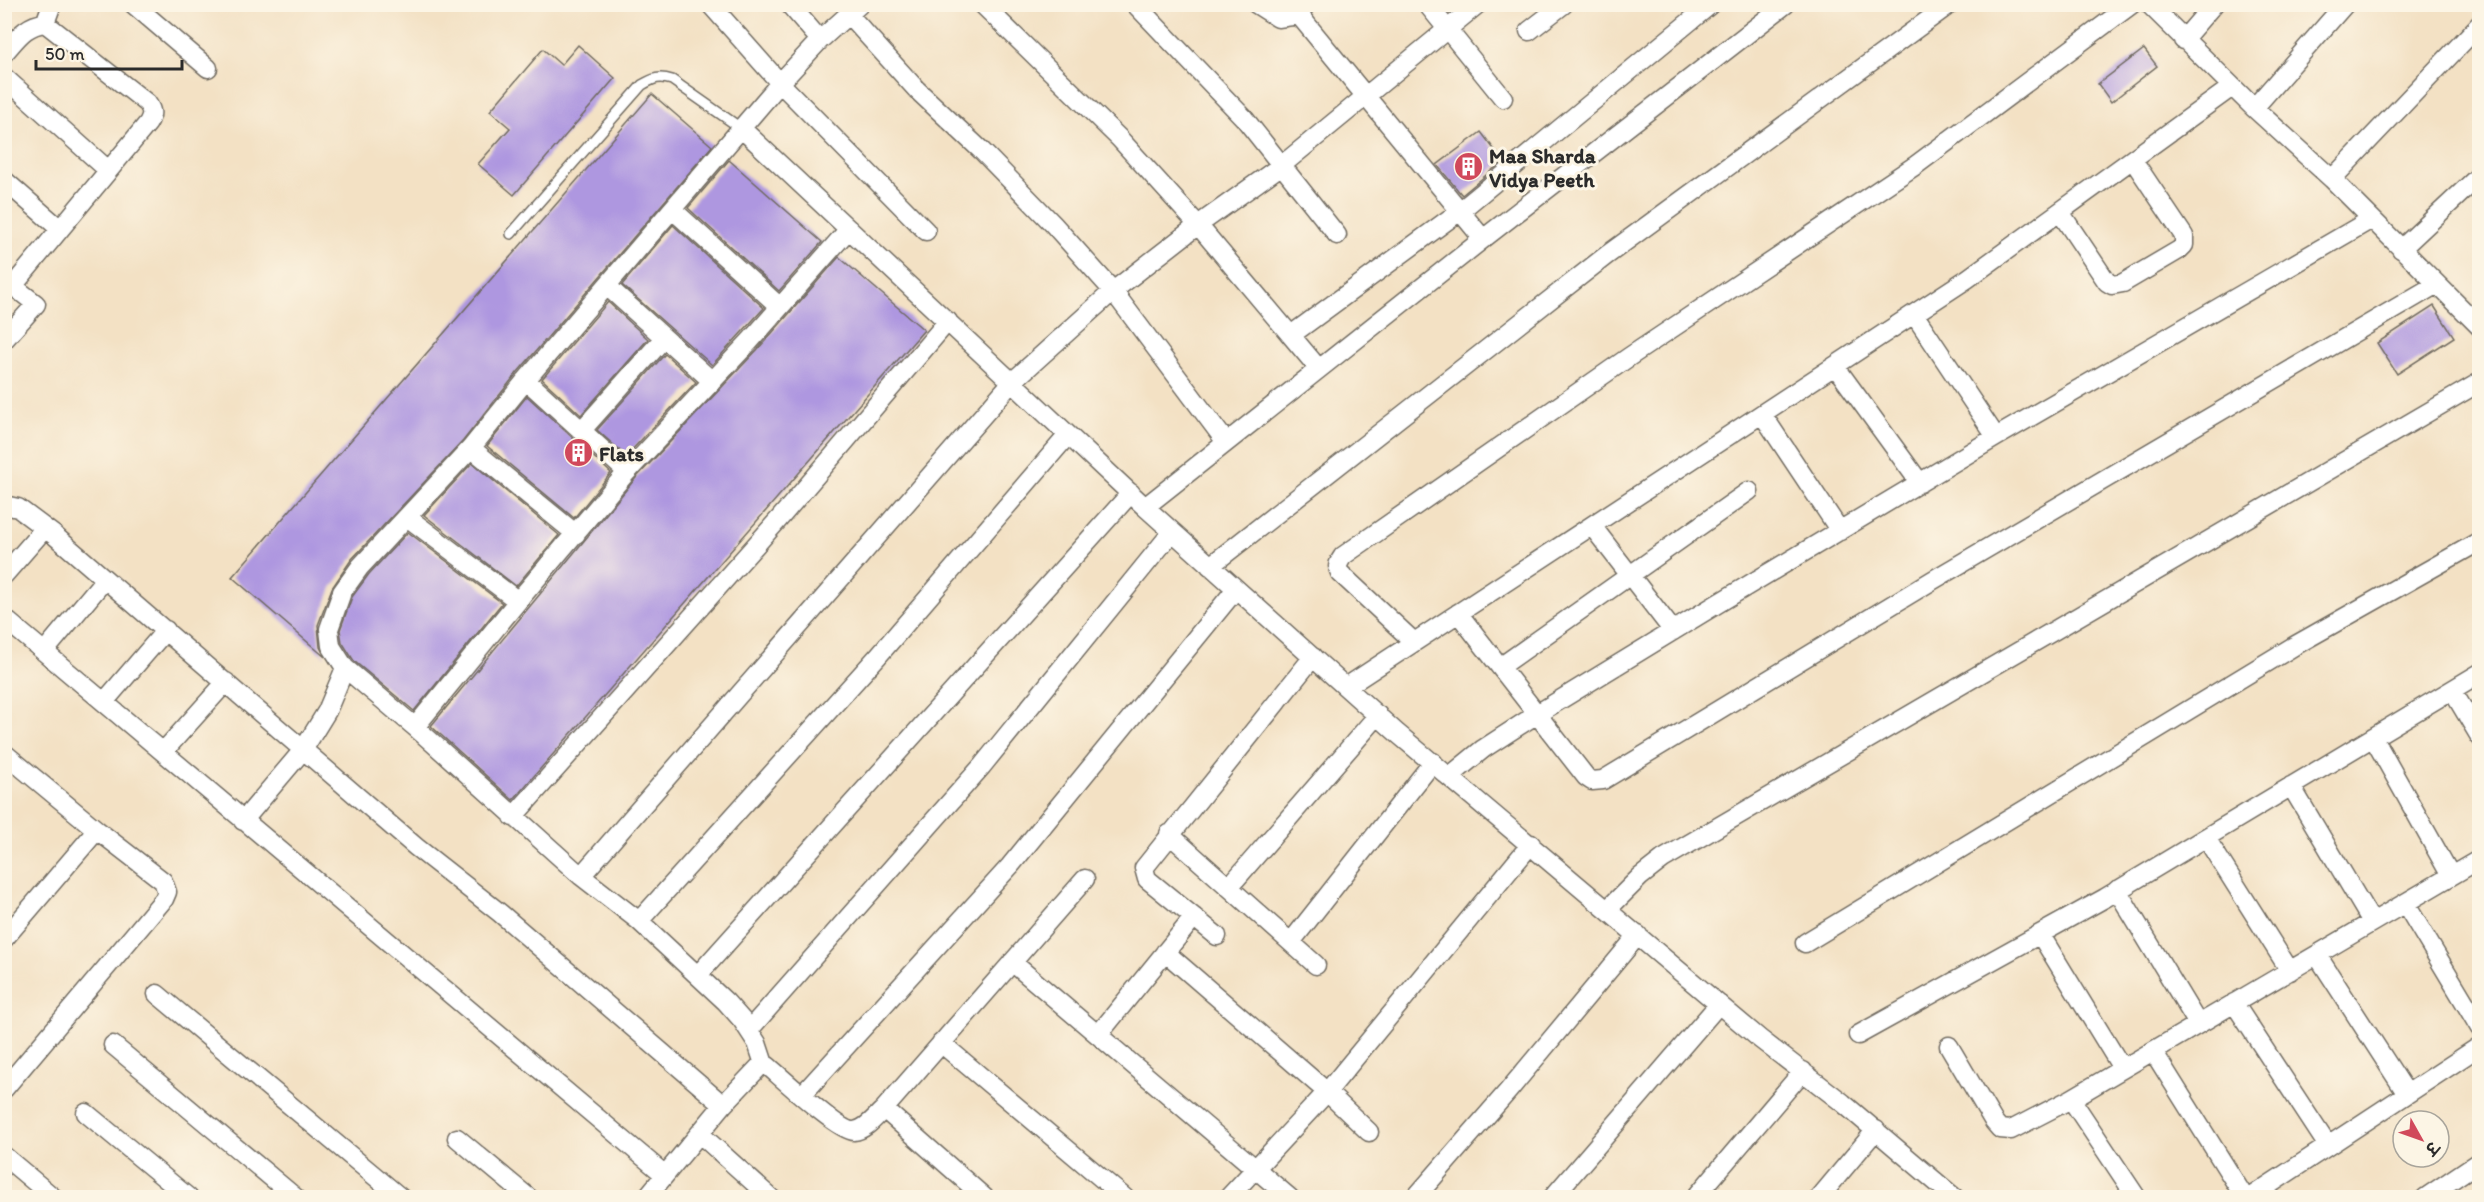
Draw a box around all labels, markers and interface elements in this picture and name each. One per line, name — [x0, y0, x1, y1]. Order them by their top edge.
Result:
scale bar — [36, 33, 182, 71]
text: 50 m — [45, 43, 85, 65]
place label: Maa Sharda Vidya Peeth — [1489, 143, 1597, 193]
building icon: Maa Sharda Vidya Peeth — [1452, 151, 1484, 183]
building icon: Flats — [562, 437, 594, 469]
place label: Flats — [599, 441, 644, 466]
north arrow — [2391, 1109, 2451, 1169]
text: उ — [2421, 1137, 2444, 1160]

